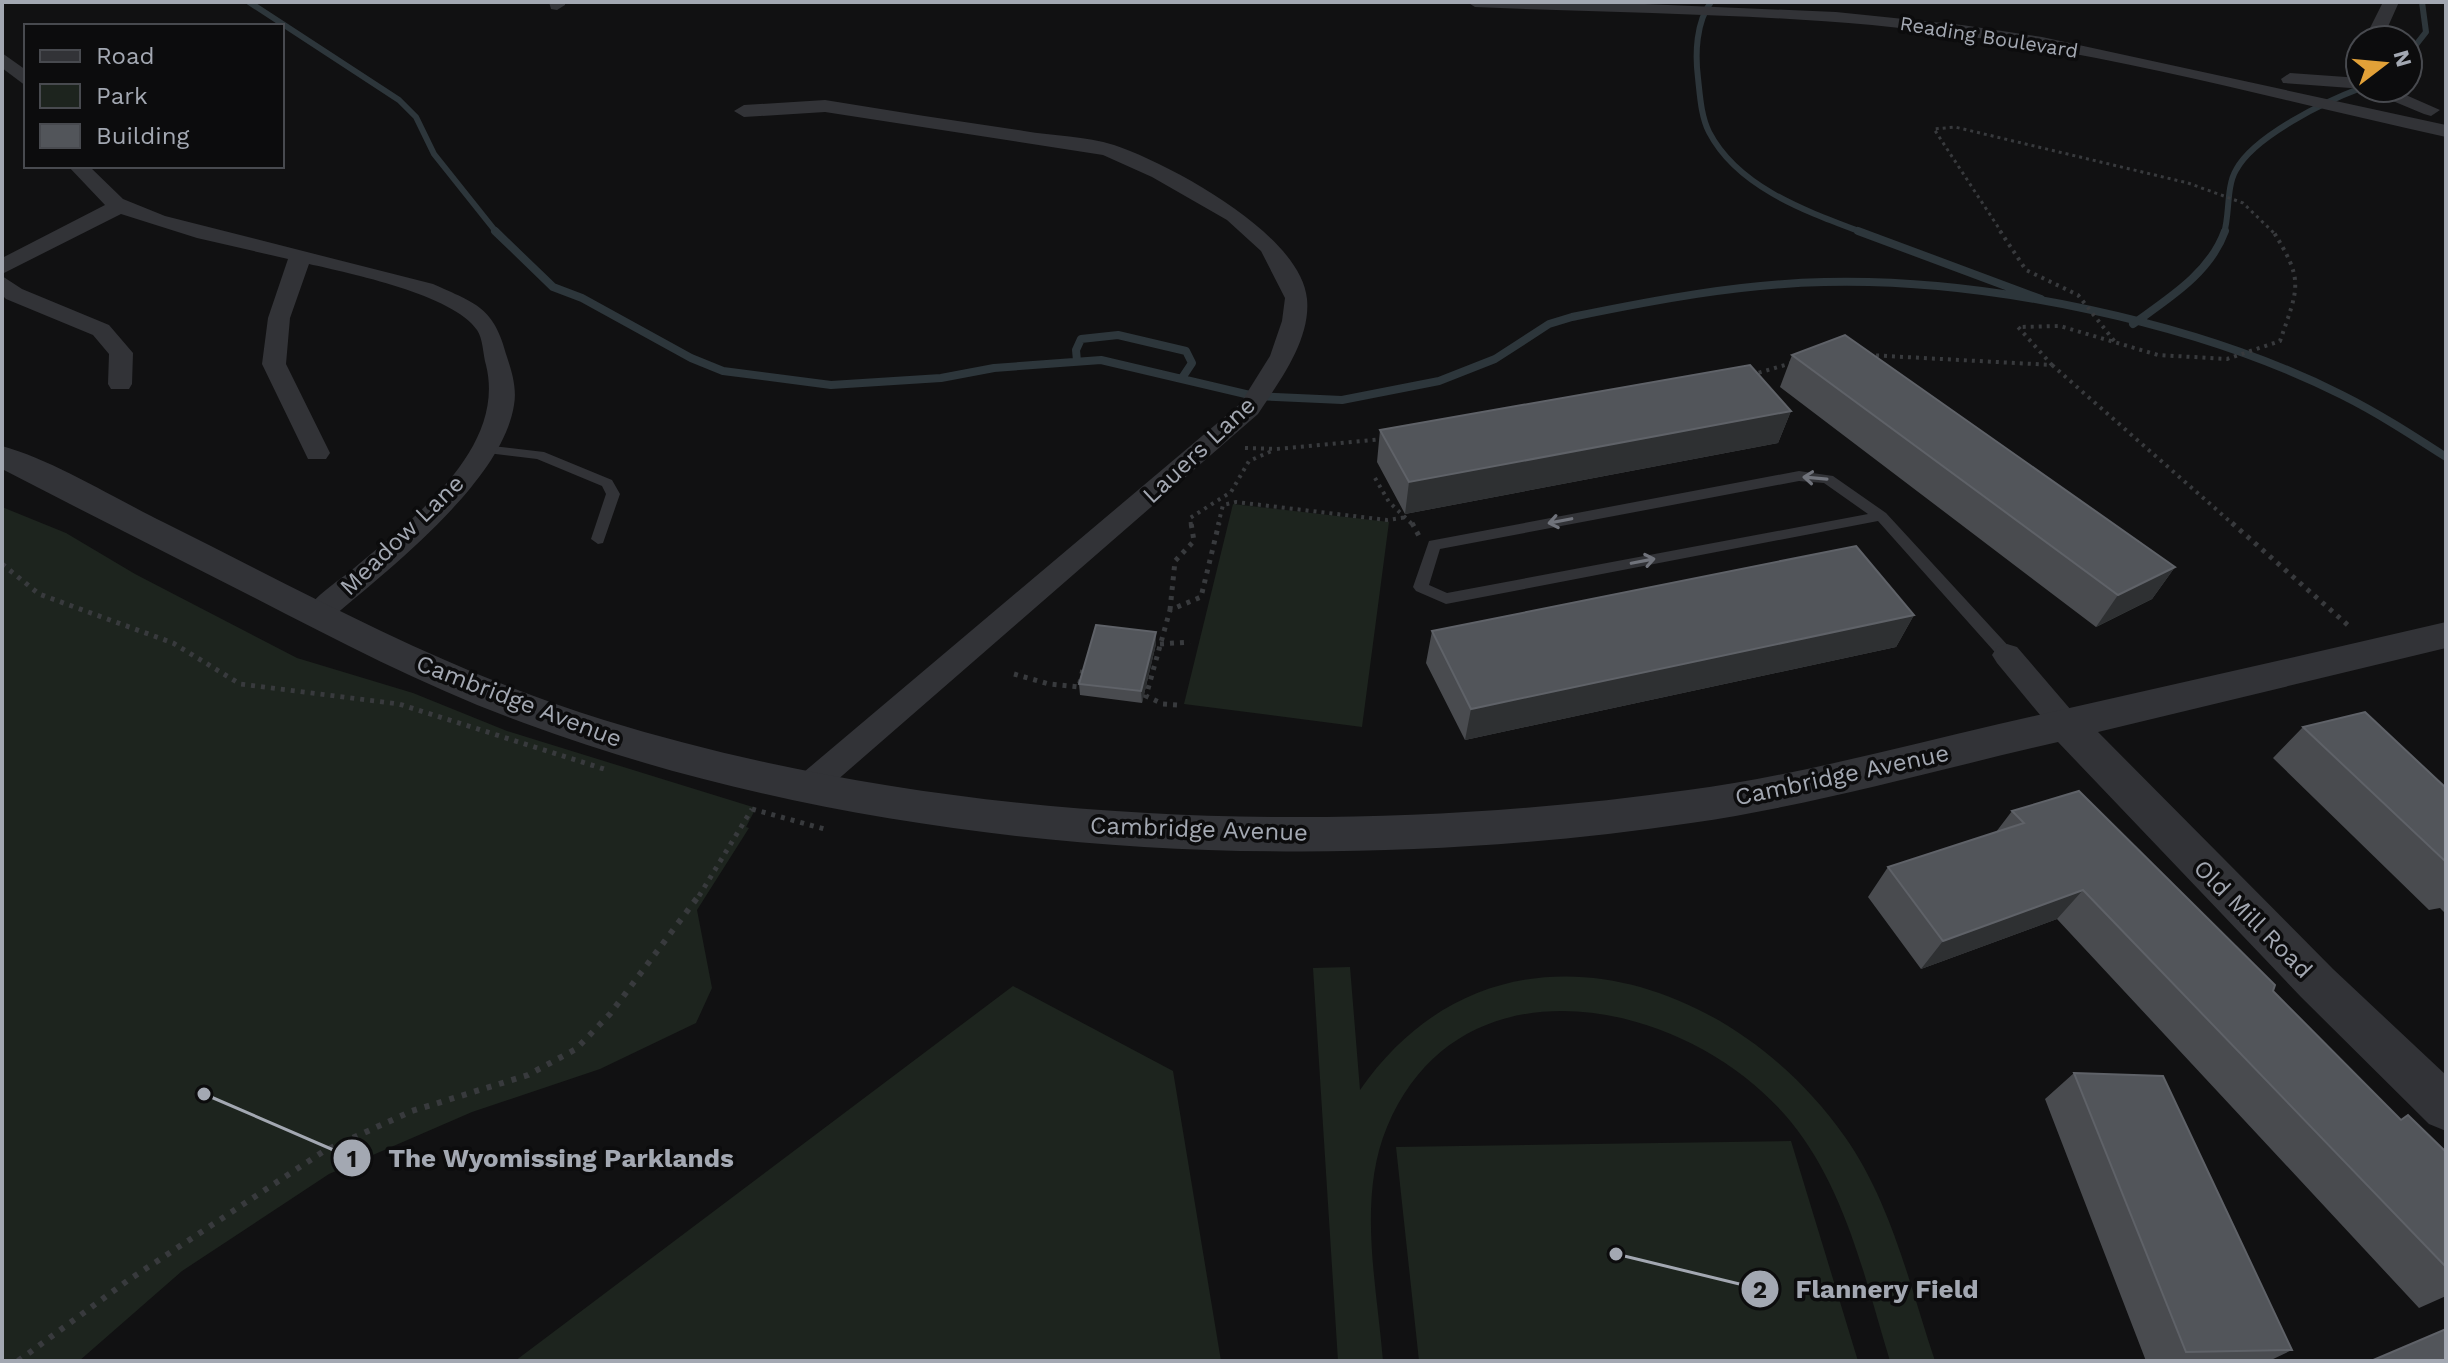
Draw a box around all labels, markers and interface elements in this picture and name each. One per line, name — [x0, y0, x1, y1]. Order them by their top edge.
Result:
street label: Reading Boulevard — [1898, 11, 2080, 63]
legend — [24, 24, 284, 168]
north arrow — [2344, 24, 2424, 104]
text: Road — [96, 42, 155, 70]
text: N — [2388, 47, 2417, 70]
text: Park — [96, 82, 148, 110]
text: Building — [96, 122, 189, 150]
street label: Lauers Lane — [1137, 391, 1261, 509]
street label: Meadow Lane — [334, 469, 470, 601]
one-way arrow — [1802, 470, 1829, 485]
one-way arrow — [1547, 515, 1573, 530]
one-way arrow — [1630, 553, 1656, 568]
street label: Cambridge Avenue — [412, 649, 626, 753]
street label: Cambridge Avenue — [1733, 739, 1951, 811]
street label: Cambridge Avenue — [1090, 811, 1308, 847]
street label: Old Mill Road — [2188, 854, 2318, 984]
callout: The Wyomissing Parklands — [332, 1133, 750, 1183]
text: The Wyomissing Parklands — [388, 1143, 734, 1173]
text: 1 — [347, 1145, 357, 1173]
callout: Flannery Field — [1740, 1264, 1995, 1314]
text: Flannery Field — [1796, 1274, 1978, 1304]
text: 2 — [1753, 1276, 1767, 1304]

